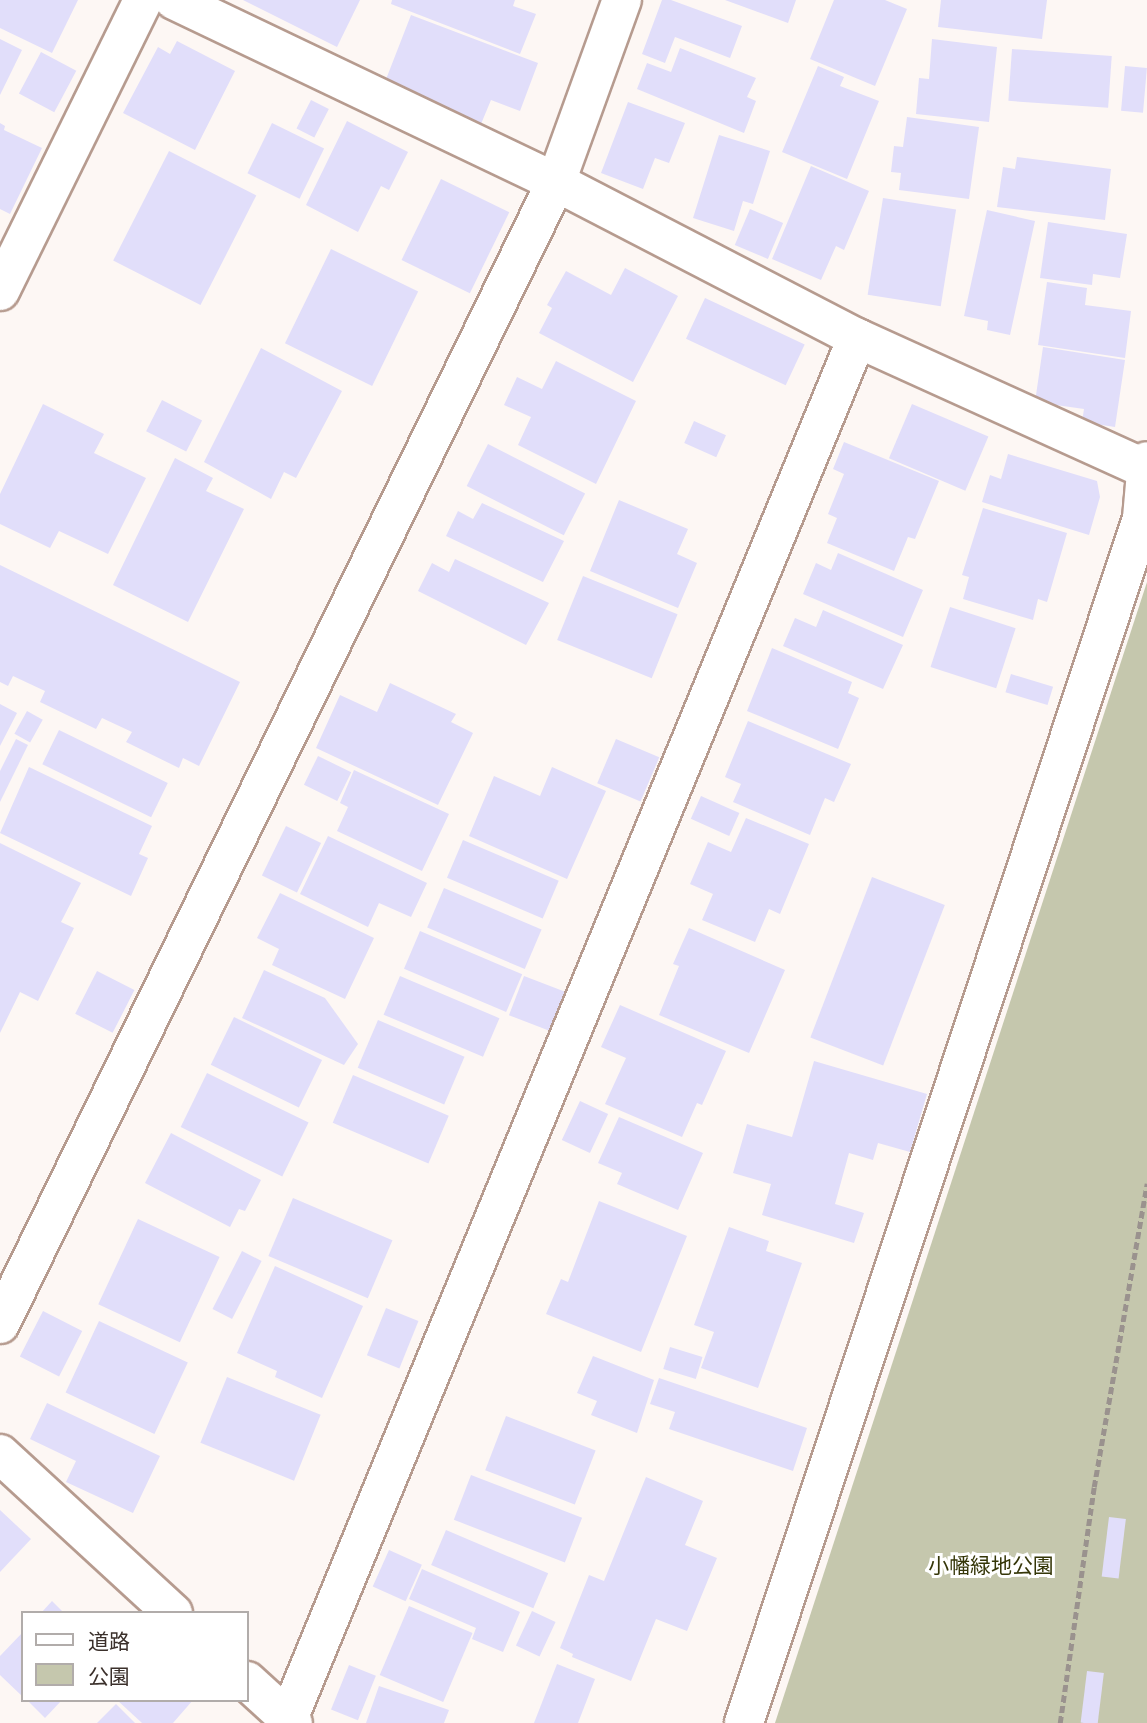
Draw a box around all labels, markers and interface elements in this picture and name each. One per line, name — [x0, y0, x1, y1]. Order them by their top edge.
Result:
park label: 小幡緑地公園 — [928, 1553, 1054, 1579]
legend — [21, 1611, 248, 1702]
text: 道路 — [88, 1629, 130, 1654]
text: 公園 — [88, 1664, 130, 1689]

